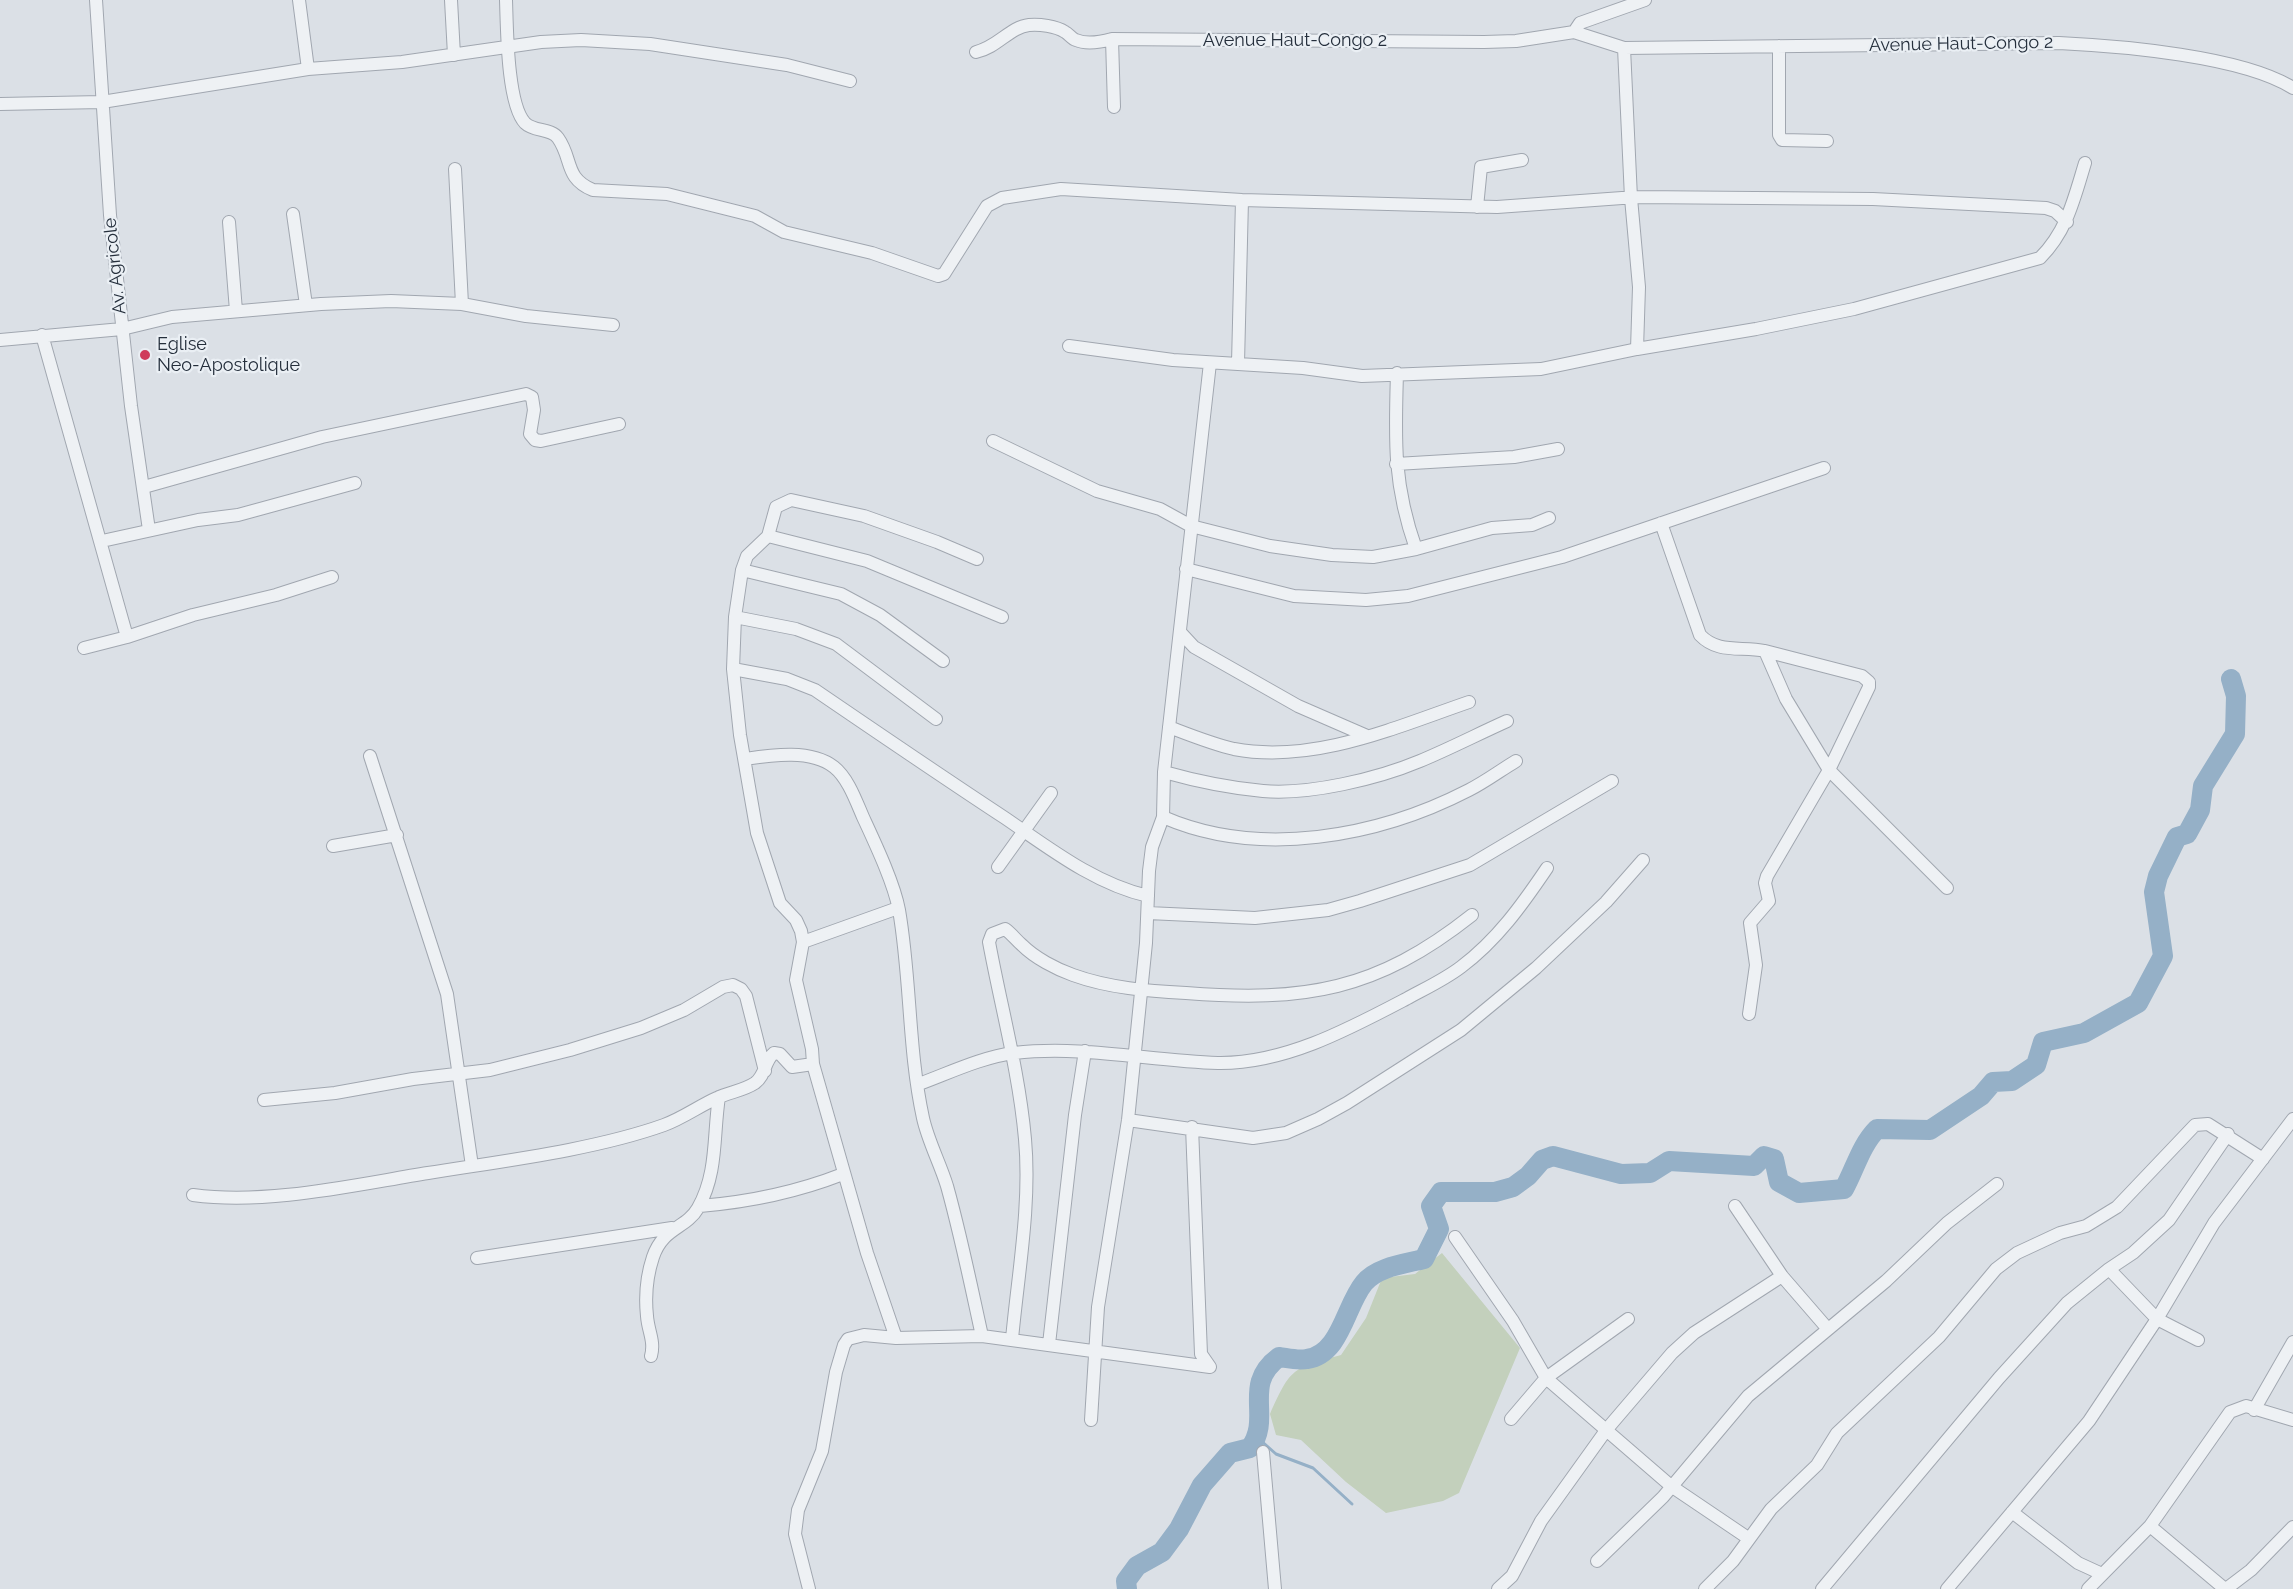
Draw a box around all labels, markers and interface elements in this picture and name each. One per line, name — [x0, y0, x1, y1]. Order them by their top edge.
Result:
street label: Avenue Haut-Congo 2 — [1203, 30, 1387, 52]
street label: Avenue Haut-Congo 2 — [1869, 32, 2053, 56]
street label: Av. Agricole — [99, 217, 131, 315]
place label: Eglise Neo-Apostolique — [157, 334, 300, 376]
marker: Eglise Neo-Apostolique — [138, 348, 152, 362]

